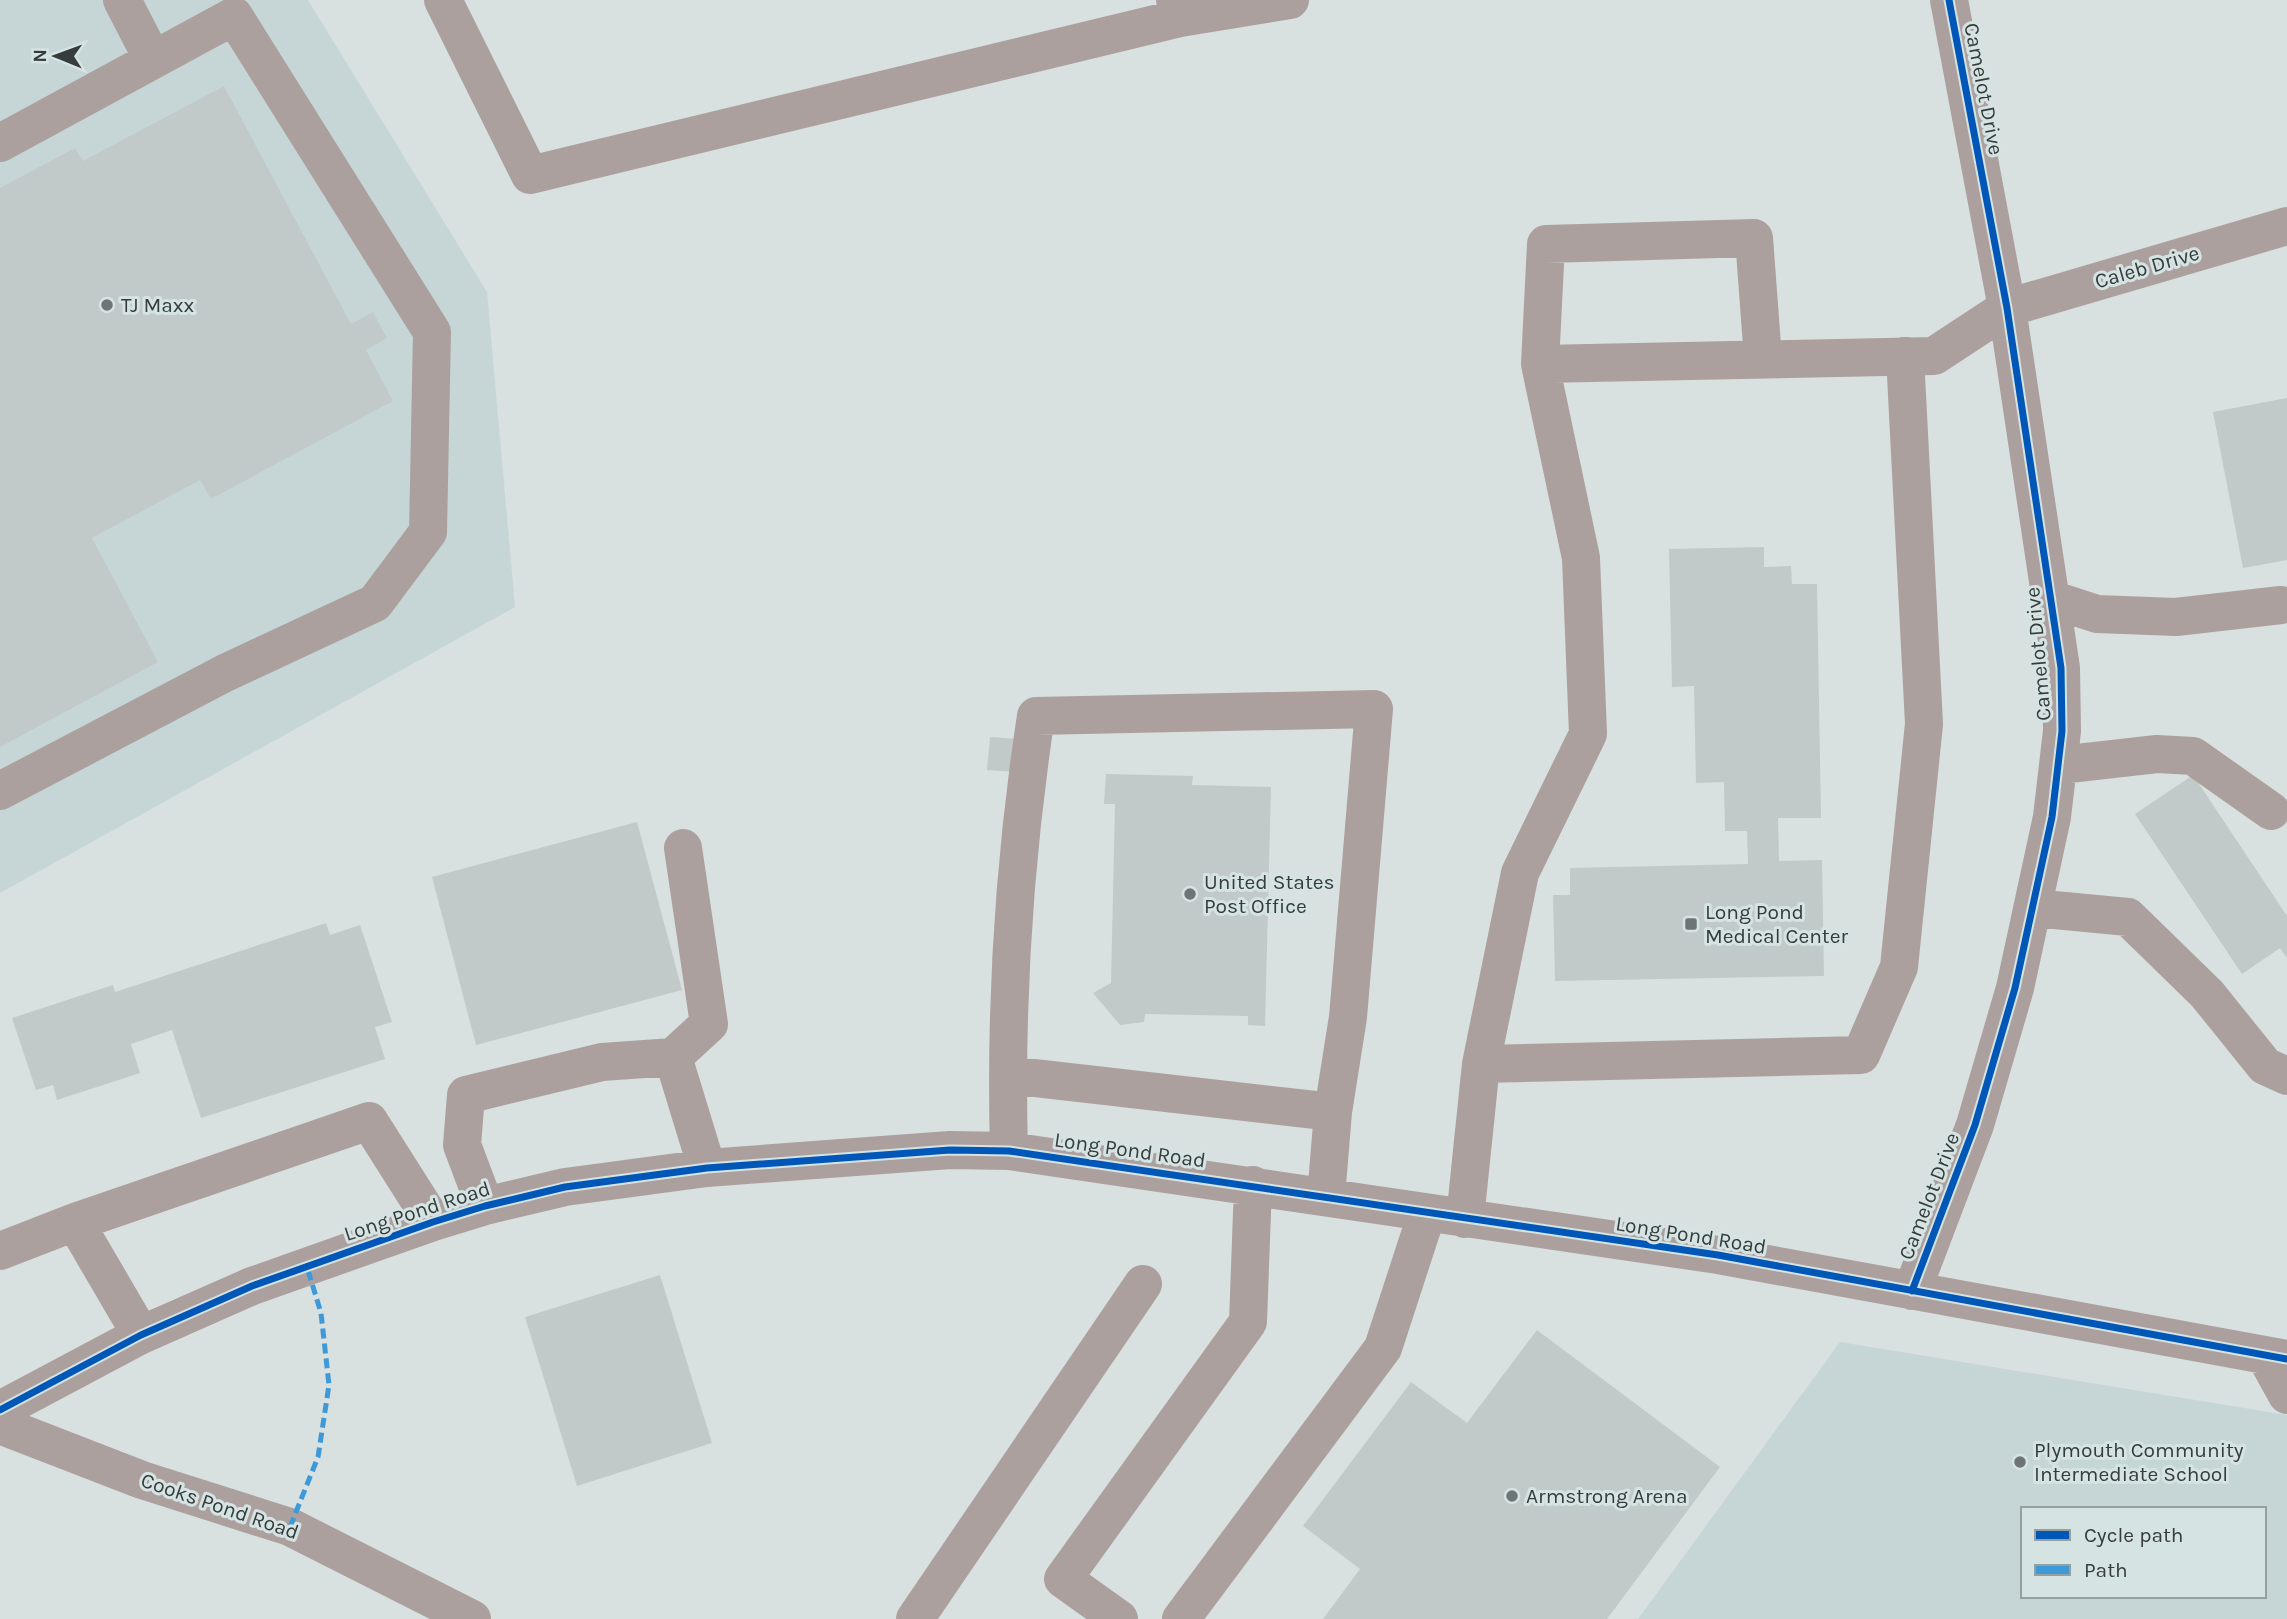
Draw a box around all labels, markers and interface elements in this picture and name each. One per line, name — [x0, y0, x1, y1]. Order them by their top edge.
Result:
north arrow — [21, 21, 91, 91]
street label: Camelot Drive — [1959, 21, 2009, 157]
text: N — [29, 49, 51, 63]
street label: Caleb Drive — [2092, 241, 2202, 293]
place label: TJ Maxx — [121, 293, 195, 317]
marker: TJ Maxx — [99, 297, 115, 313]
street label: Camelot Drive — [2020, 586, 2056, 722]
place label: United States Post Office — [1204, 870, 1335, 918]
marker: United States Post Office — [1182, 886, 1198, 902]
place label: Long Pond Medical Center — [1705, 900, 1849, 948]
marker: Long Pond Medical Center — [1683, 916, 1699, 932]
street label: Long Pond Road — [1053, 1128, 1207, 1172]
street label: Camelot Drive — [1894, 1129, 1964, 1263]
street label: Long Pond Road — [341, 1176, 493, 1246]
street label: Long Pond Road — [1614, 1211, 1768, 1259]
place label: Plymouth Community Intermediate School — [2034, 1438, 2244, 1486]
marker: Plymouth Community Intermediate School — [2012, 1454, 2028, 1470]
street label: Cooks Pond Road — [138, 1468, 302, 1544]
place label: Armstrong Arena — [1526, 1484, 1688, 1508]
marker: Armstrong Arena — [1504, 1488, 1520, 1504]
legend — [2021, 1507, 2266, 1598]
text: Cycle path — [2084, 1523, 2184, 1547]
text: Path — [2084, 1558, 2128, 1582]

